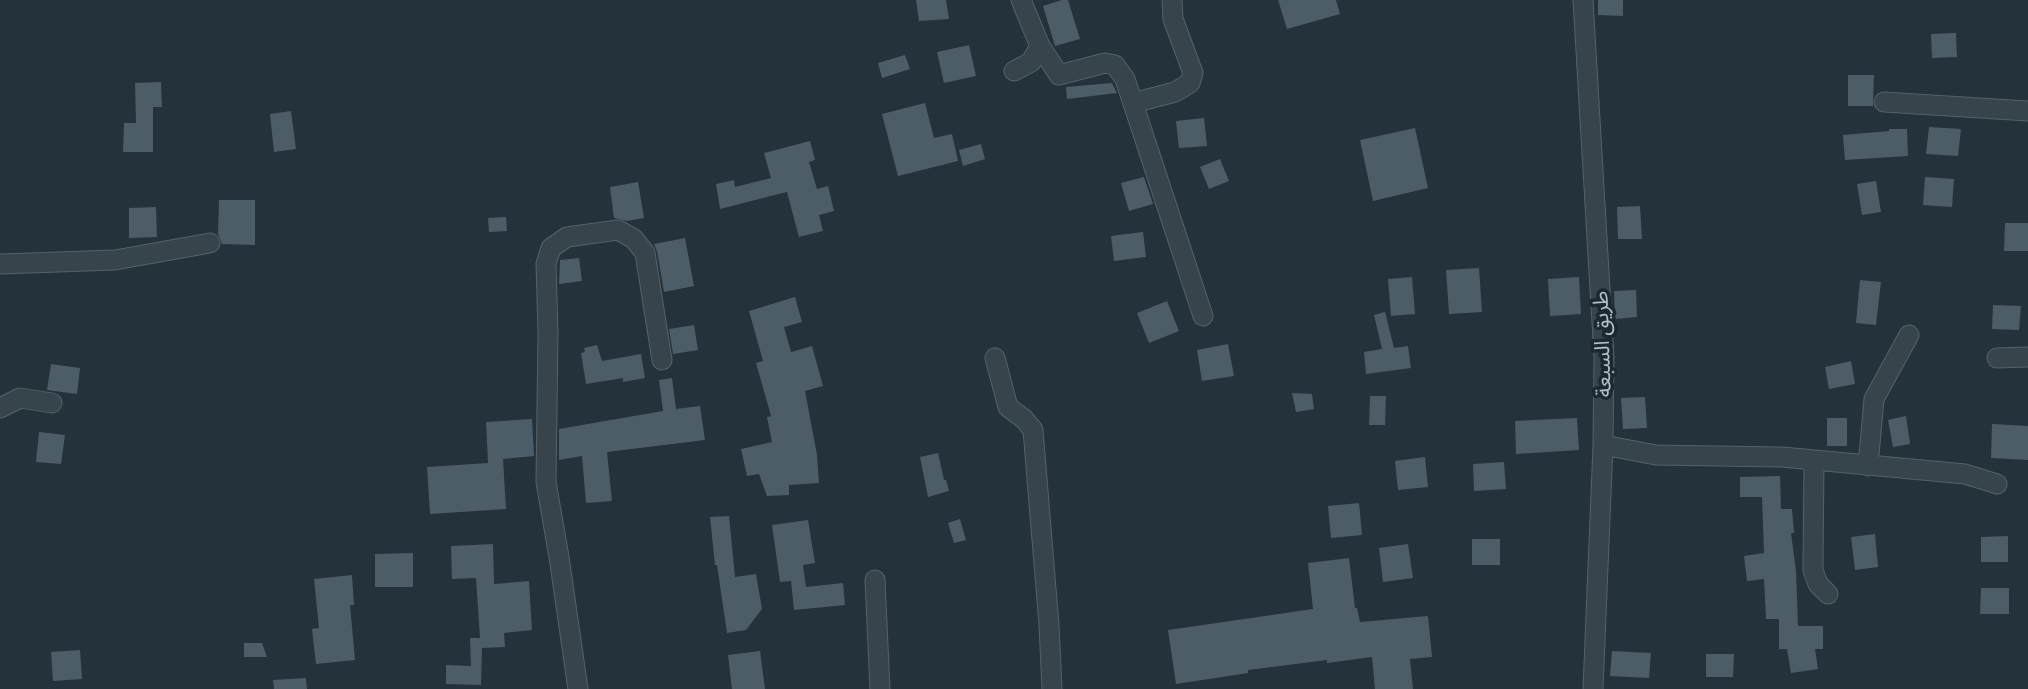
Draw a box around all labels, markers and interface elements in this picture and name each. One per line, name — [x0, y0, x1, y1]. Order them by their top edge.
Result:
street label: طريق السبعة — [1587, 290, 1617, 398]

